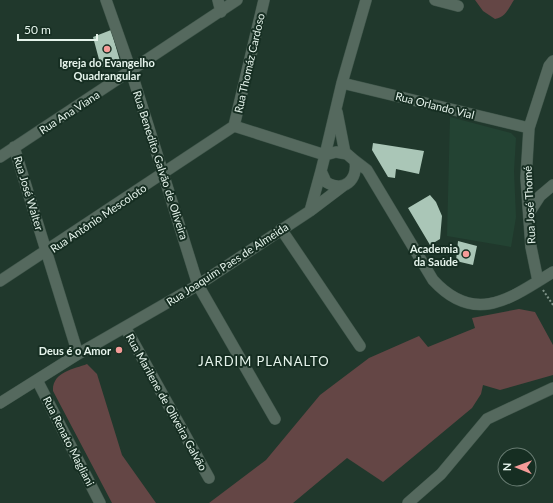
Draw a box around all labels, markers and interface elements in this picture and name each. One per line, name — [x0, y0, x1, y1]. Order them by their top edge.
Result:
street label: Rua Thomáz Cardoso — [231, 12, 267, 114]
scale bar — [18, 16, 97, 42]
text: 50 m — [24, 22, 51, 37]
marker: Igreja do Evangelho Quadrangular — [102, 44, 112, 54]
place label: Igreja do Evangelho Quadrangular — [59, 56, 155, 82]
street label: Rua Ana Viana — [36, 88, 102, 136]
street label: Rua Benedito Galvão de Oliveira — [131, 89, 191, 241]
street label: Rua Orlando Vial — [394, 89, 476, 121]
street label: Rua José Walter — [11, 154, 47, 232]
street label: Rua José Thomé — [520, 165, 538, 244]
street label: Rua Antônio Mescoloto — [47, 181, 149, 255]
street label: Rua Joaquim Paes de Almeida — [164, 220, 290, 308]
place label: Academia da Saúde — [409, 242, 458, 268]
marker: Academia da Saúde — [461, 249, 471, 259]
street label: Rua Marilene de Oliveira Galvão — [124, 331, 210, 473]
place label: Deus é o Amor — [39, 344, 112, 357]
marker: Deus é o Amor — [114, 345, 124, 355]
district label: JARDIM PLANALTO — [198, 353, 330, 369]
street label: Rua Renato Magliani — [41, 394, 97, 488]
north arrow — [497, 447, 537, 487]
text: N — [500, 462, 513, 471]

